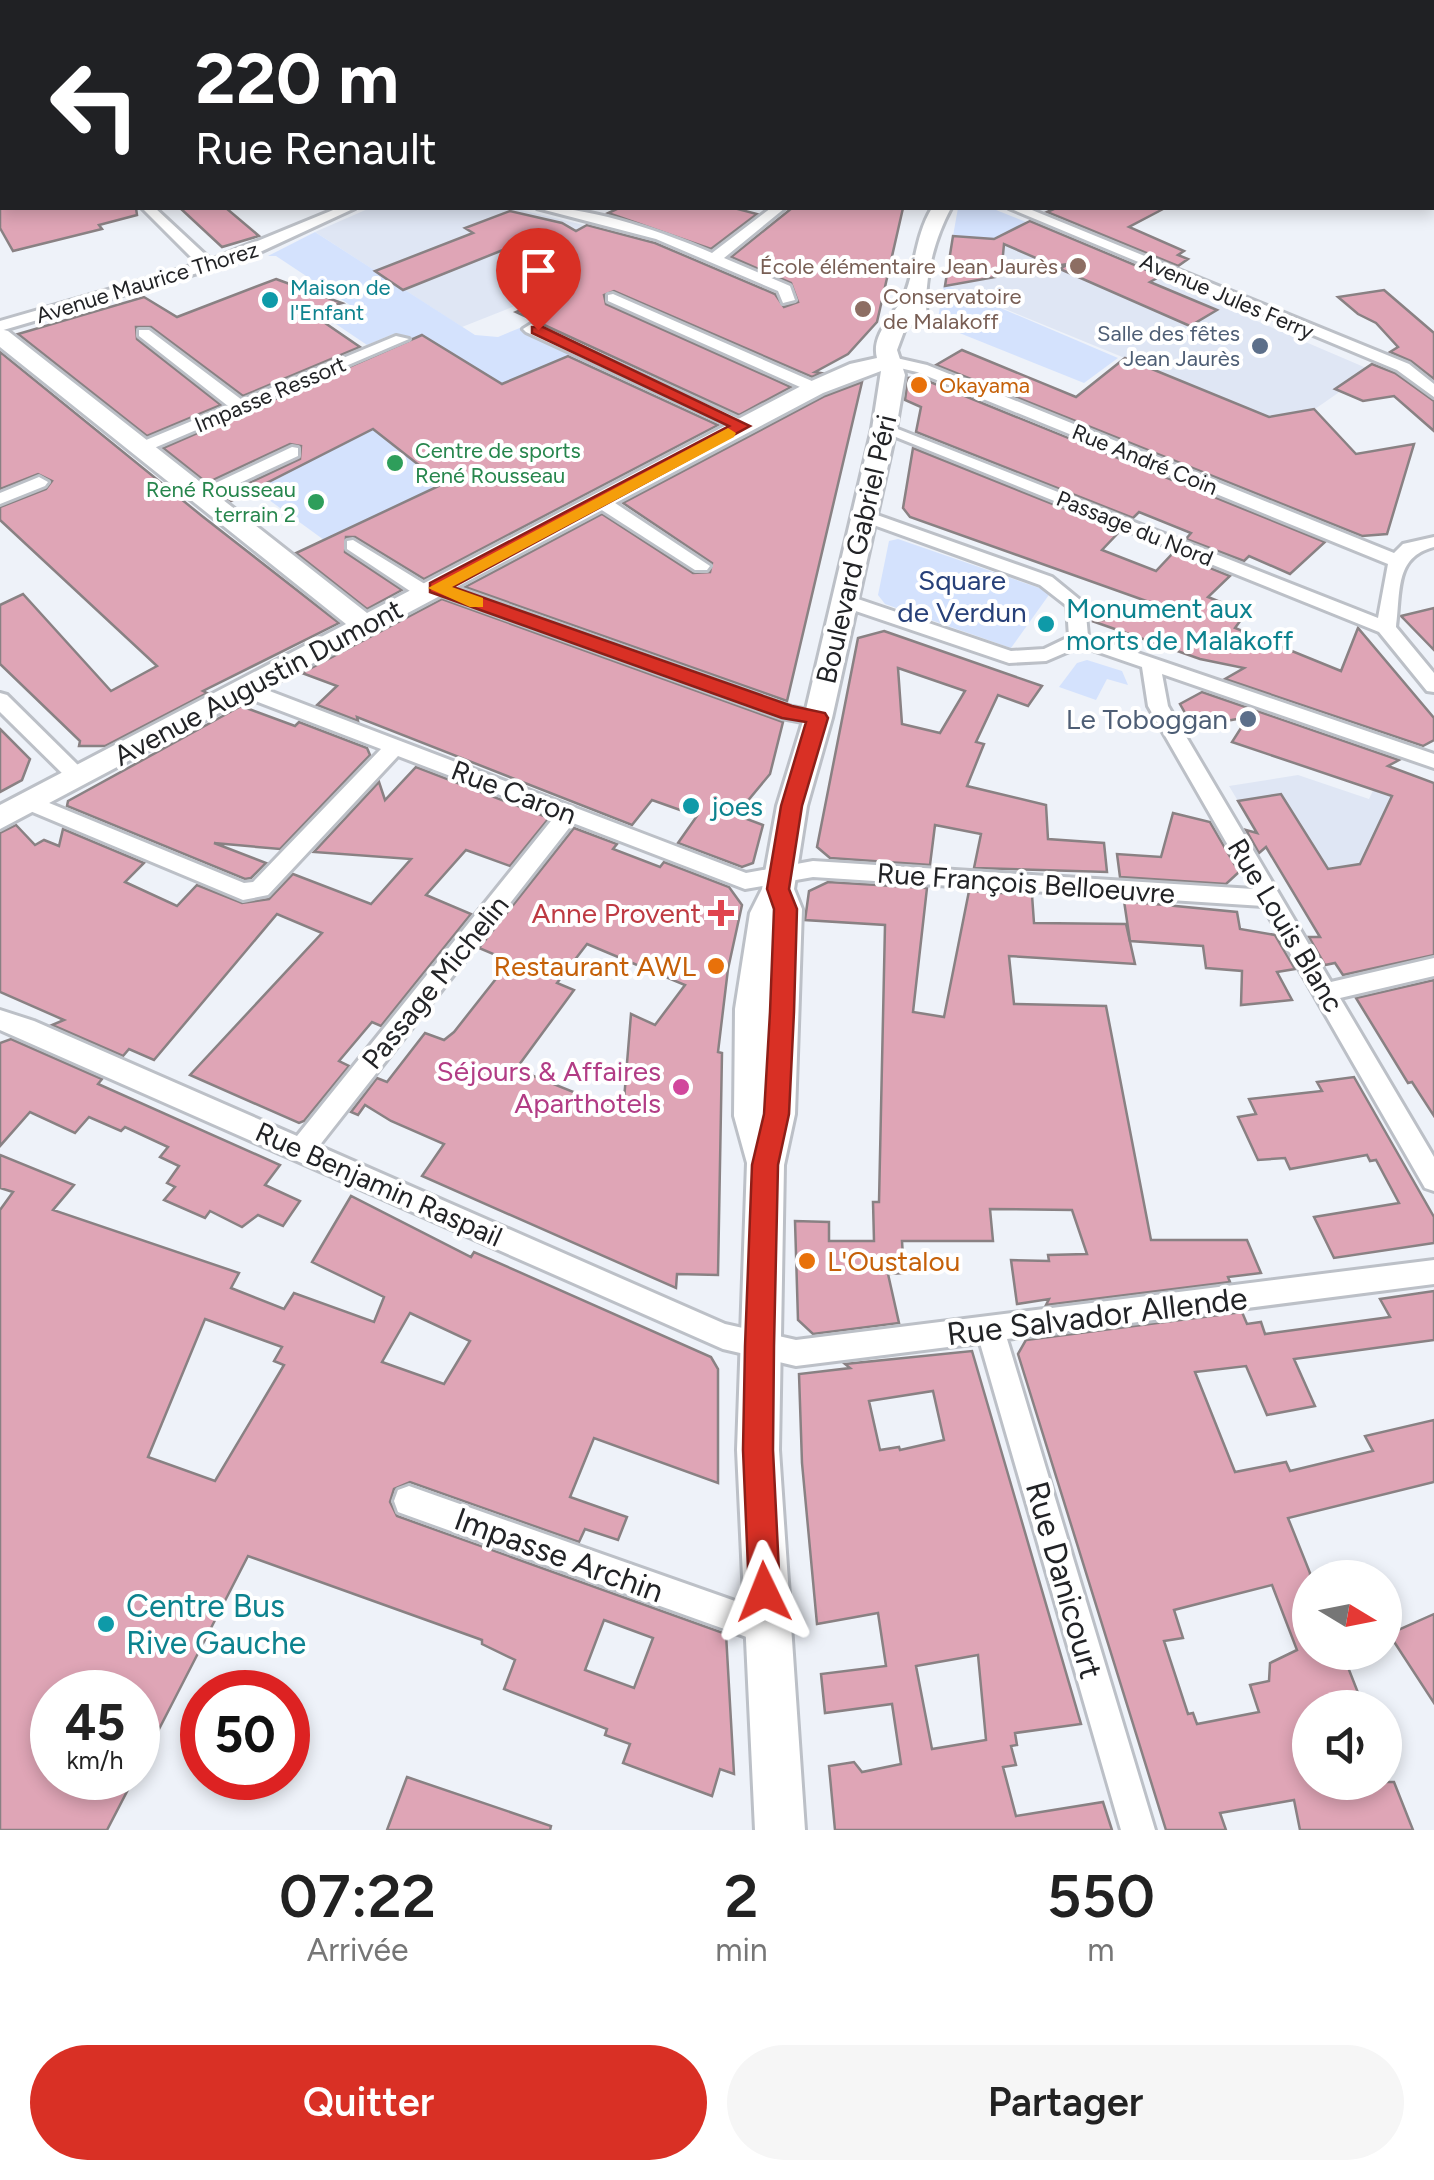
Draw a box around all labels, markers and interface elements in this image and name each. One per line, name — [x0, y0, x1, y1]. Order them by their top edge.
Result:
text: 220 m — [195, 36, 399, 121]
icon: left — [30, 40, 160, 170]
text: Rue Renault — [195, 121, 437, 175]
pin — [496, 228, 581, 331]
street label: Avenue Maurice Thorez — [33, 236, 262, 329]
icon: arrive — [511, 243, 566, 298]
street label: Avenue Jules Ferry — [1136, 248, 1318, 345]
place label: École élémentaire Jean Jaurès — [760, 253, 1058, 280]
marker: École élémentaire Jean Jaurès — [1067, 255, 1089, 277]
place label: Maison de l'Enfant — [290, 274, 391, 326]
place label: Conservatoire de Malakoff — [883, 283, 1022, 335]
marker: Maison de l'Enfant — [259, 289, 281, 311]
marker: Conservatoire de Malakoff — [852, 298, 874, 320]
place label: Salle des fêtes Jean Jaurès — [1097, 320, 1240, 372]
marker: Salle des fêtes Jean Jaurès — [1249, 335, 1271, 357]
street label: Impasse Ressort — [191, 350, 350, 438]
place label: Okayama — [939, 372, 1030, 399]
marker: Okayama — [908, 374, 930, 396]
street label: Boulevard Gabriel Péri — [809, 411, 903, 687]
street label: Rue André Coin — [1068, 418, 1221, 501]
place label: Centre de sports René Rousseau — [415, 437, 581, 489]
marker: Centre de sports René Rousseau — [384, 452, 406, 474]
place label: René Rousseau terrain 2 — [146, 476, 296, 528]
street label: Passage du Nord — [1053, 485, 1217, 572]
marker: René Rousseau terrain 2 — [305, 491, 327, 513]
park label: Square de Verdun — [897, 563, 1027, 629]
street label: Avenue Augustin Dumont — [108, 591, 408, 773]
place label: Monument aux morts de Malakoff — [1066, 591, 1294, 657]
marker: Monument aux morts de Malakoff — [1035, 613, 1057, 635]
place label: Le Toboggan — [1066, 702, 1228, 736]
marker: Le Toboggan — [1237, 708, 1259, 730]
street label: Rue Caron — [447, 753, 581, 831]
place label: joes — [709, 789, 763, 823]
marker: joes — [680, 795, 702, 817]
street label: Rue Louis Blanc — [1221, 832, 1351, 1018]
street label: Rue François Belloeuvre — [876, 856, 1176, 910]
street label: Passage Michelin — [355, 888, 515, 1076]
place label: Anne Provent — [531, 896, 701, 930]
marker: Anne Provent — [710, 902, 732, 924]
place label: Restaurant AWL — [493, 949, 696, 983]
marker: Restaurant AWL — [705, 955, 727, 977]
place label: Séjours & Affaires Aparthotels — [437, 1054, 661, 1120]
marker: Séjours & Affaires Aparthotels — [670, 1076, 692, 1098]
street label: Rue Benjamin Raspail — [250, 1114, 508, 1254]
place label: L'Oustalou — [827, 1244, 960, 1278]
marker: L'Oustalou — [796, 1250, 818, 1272]
street label: Rue Salvador Allende — [945, 1279, 1249, 1353]
street label: Rue Danicourt — [1018, 1477, 1110, 1683]
street label: Impasse Archin — [449, 1500, 669, 1610]
position arrow — [712, 1540, 816, 1644]
north arrow — [1292, 1560, 1402, 1670]
map controls — [1292, 1560, 1402, 1800]
place label: Centre Bus Rive Gauche — [126, 1587, 306, 1662]
marker: Centre Bus Rive Gauche — [95, 1613, 117, 1635]
speed limit sign: 50 — [180, 1670, 310, 1800]
button: sound — [1292, 1690, 1402, 1800]
text: 45 — [65, 1692, 125, 1753]
text: km/h — [66, 1745, 124, 1775]
text: 07:22 — [279, 1860, 436, 1932]
text: 2 — [724, 1860, 759, 1932]
text: 550 — [1047, 1860, 1155, 1932]
text: Arrivée — [307, 1931, 409, 1969]
text: min — [715, 1931, 768, 1969]
text: m — [1087, 1931, 1114, 1969]
button: Quitter — [30, 2045, 707, 2160]
button: Partager — [727, 2045, 1404, 2160]

